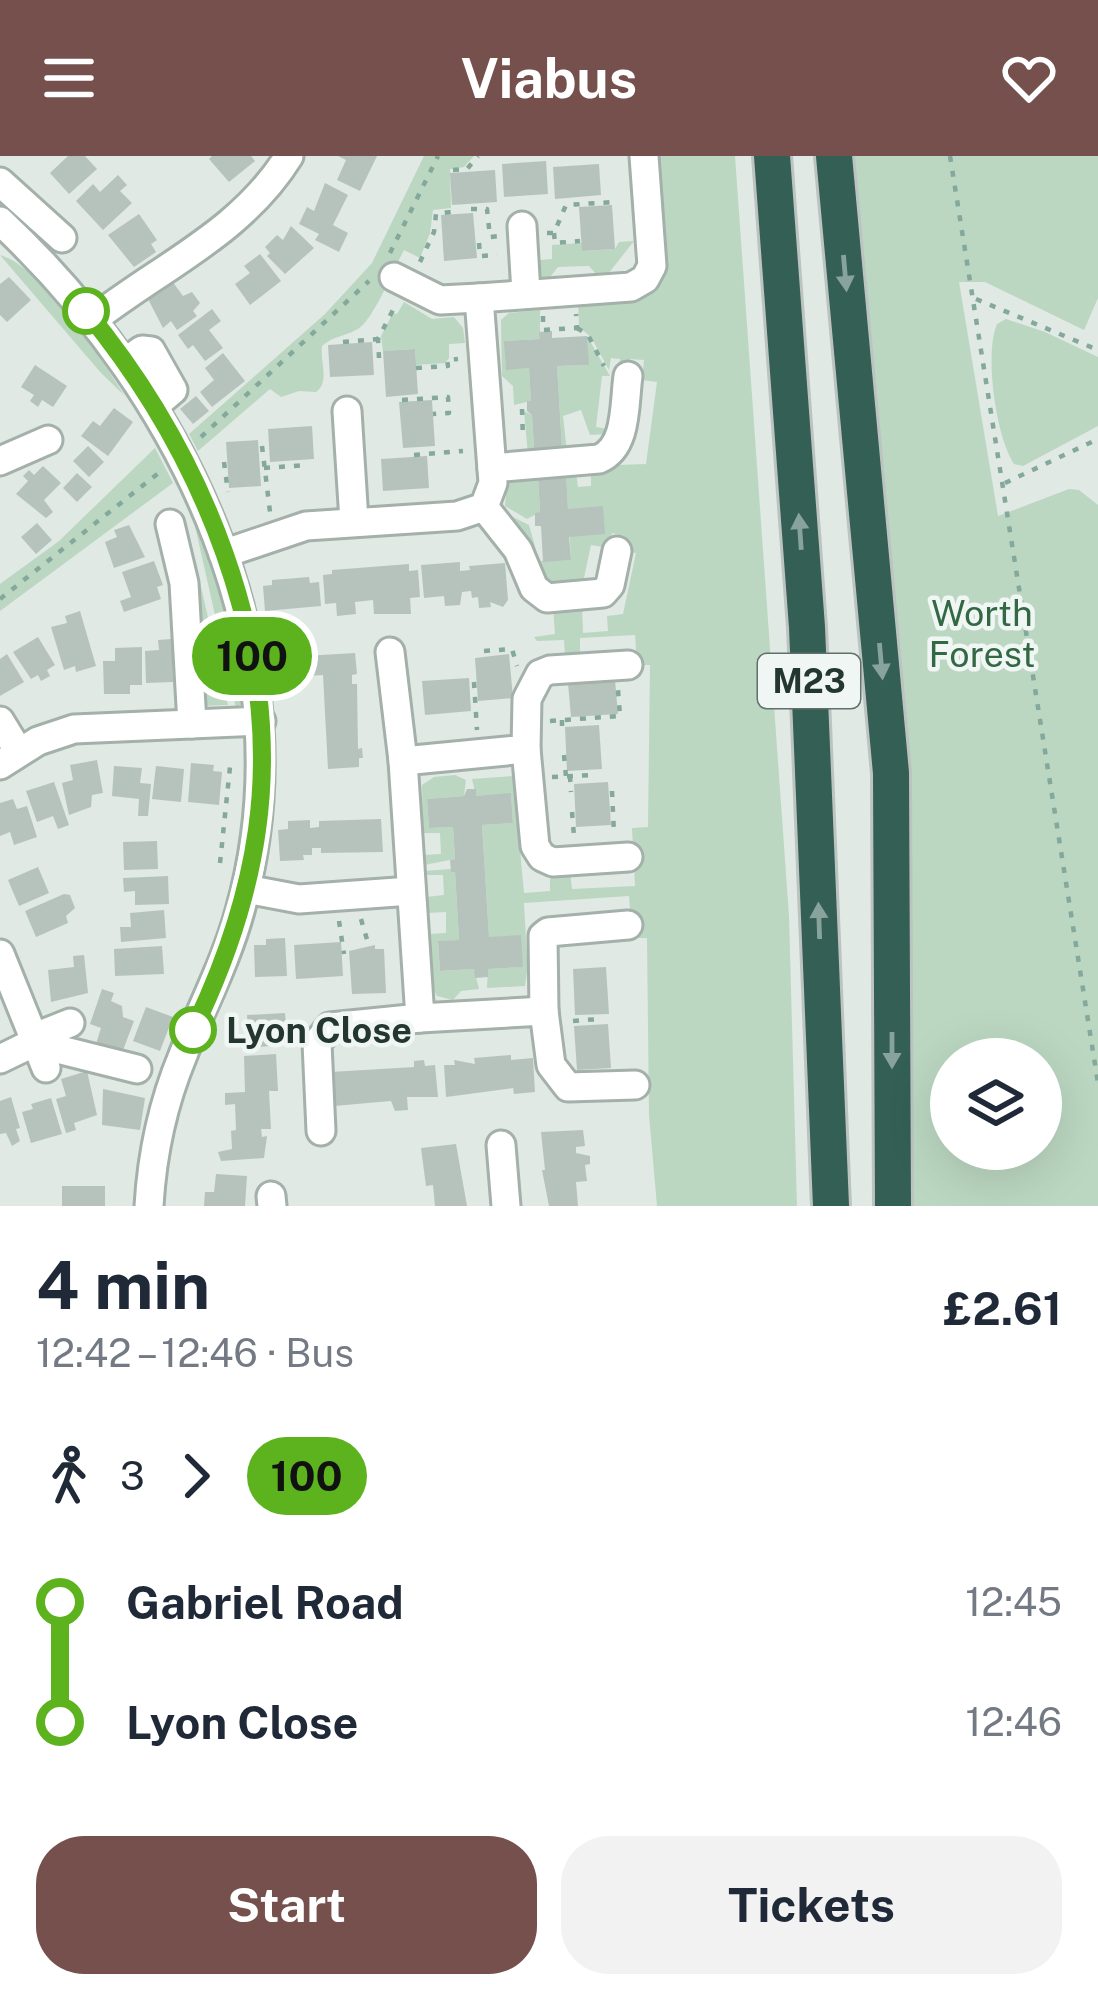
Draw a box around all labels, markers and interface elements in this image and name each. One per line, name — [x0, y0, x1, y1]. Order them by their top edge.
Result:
icon: menu — [36, 45, 102, 111]
icon: heart — [996, 45, 1062, 111]
text: Viabus — [461, 47, 637, 110]
one-way arrow — [836, 254, 855, 292]
unlabelled marker — [64, 289, 108, 333]
one-way arrow — [790, 513, 809, 550]
park label: Worth Forest — [928, 592, 1036, 675]
line badge: 100 — [183, 617, 321, 695]
text: 100 — [216, 631, 288, 680]
one-way arrow — [872, 643, 891, 680]
road number: M23 — [758, 654, 860, 708]
one-way arrow — [809, 901, 828, 939]
marker: Lyon Close — [171, 1008, 215, 1052]
place label: Lyon Close — [226, 1009, 412, 1051]
one-way arrow — [882, 1032, 902, 1070]
map controls — [930, 1038, 1062, 1170]
button: layers — [930, 1038, 1062, 1170]
text: 4 min — [36, 1246, 210, 1324]
text: £2.61 — [943, 1282, 1062, 1335]
text: 12:42 – 12:46 · Bus — [36, 1330, 354, 1376]
icon: walk — [36, 1443, 102, 1509]
icon: forward — [163, 1443, 229, 1509]
text: 100 — [271, 1451, 343, 1500]
text: 3 — [120, 1453, 145, 1499]
text: Gabriel Road — [126, 1576, 404, 1629]
text: 12:45 — [965, 1579, 1062, 1625]
text: Lyon Close — [126, 1696, 358, 1749]
text: 12:46 — [966, 1699, 1062, 1745]
button: Start — [36, 1836, 537, 1974]
button: Tickets — [561, 1836, 1062, 1974]

